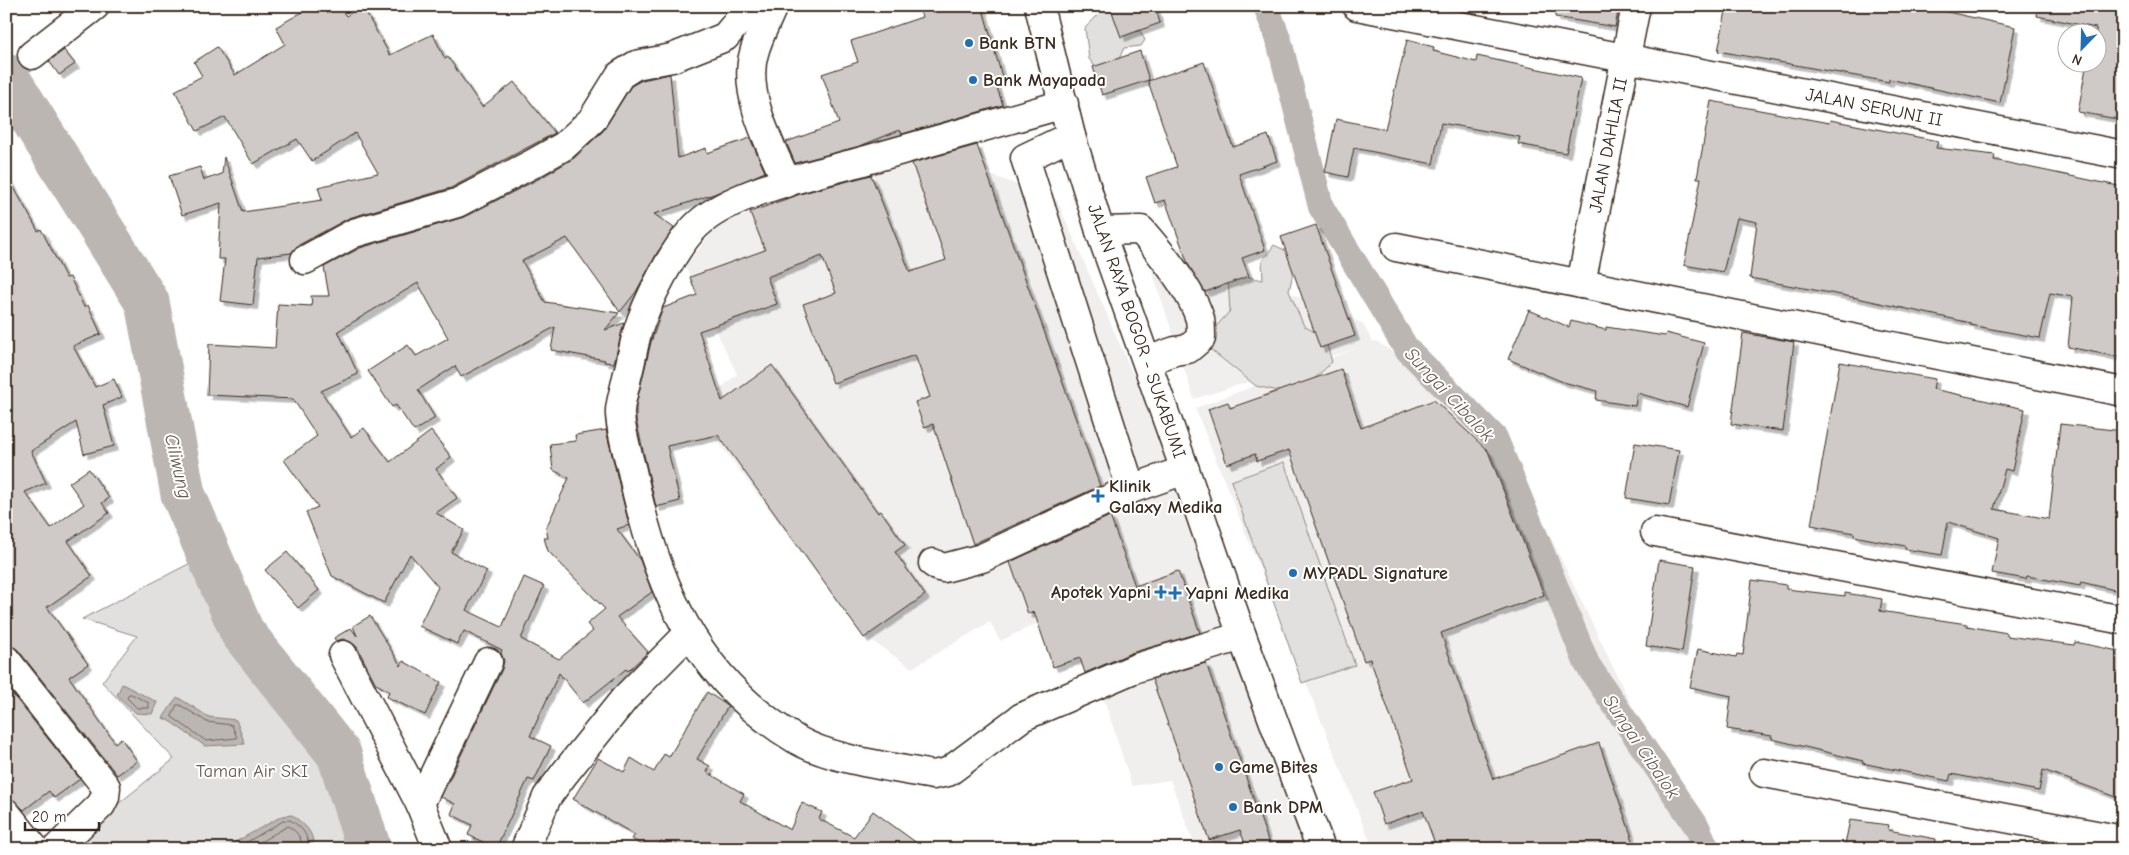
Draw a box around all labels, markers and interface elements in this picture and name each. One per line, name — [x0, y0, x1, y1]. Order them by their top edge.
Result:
north arrow — [2056, 22, 2106, 72]
place label: Bank BTN — [979, 33, 1056, 54]
marker: Bank BTN — [963, 37, 975, 49]
text: N — [2070, 50, 2085, 69]
place label: Bank Mayapada — [983, 70, 1106, 91]
marker: Bank Mayapada — [967, 74, 979, 86]
street label: JALAN DAHLIA II — [1585, 76, 1632, 215]
street label: JALAN SERUNI II — [1804, 84, 1944, 131]
street label: JALAN RAYA BOGOR - SUKABUMI — [1083, 201, 1190, 461]
water label: Sungai Cibalok — [1400, 343, 1499, 447]
water label: Ciliwung — [160, 432, 196, 501]
place label: Klinik Galaxy Medika — [1109, 476, 1222, 518]
marker: Klinik Galaxy Medika — [1091, 489, 1105, 503]
place label: MYPADL Signature — [1303, 563, 1448, 584]
marker: MYPADL Signature — [1287, 567, 1299, 579]
place label: Apotek Yapni — [1051, 582, 1151, 603]
place label: Yapni Medika — [1186, 583, 1289, 604]
marker: Apotek Yapni — [1155, 586, 1167, 598]
marker: Yapni Medika — [1168, 586, 1182, 600]
water label: Sungai Cibalok — [1598, 690, 1684, 803]
place label: Game Bites — [1229, 757, 1318, 778]
park label: Taman Air SKI — [196, 761, 308, 782]
marker: Game Bites — [1213, 761, 1225, 773]
place label: Bank DPM — [1243, 797, 1323, 818]
scale bar — [25, 800, 99, 832]
marker: Bank DPM — [1227, 801, 1239, 813]
text: 20 m — [32, 808, 66, 826]

